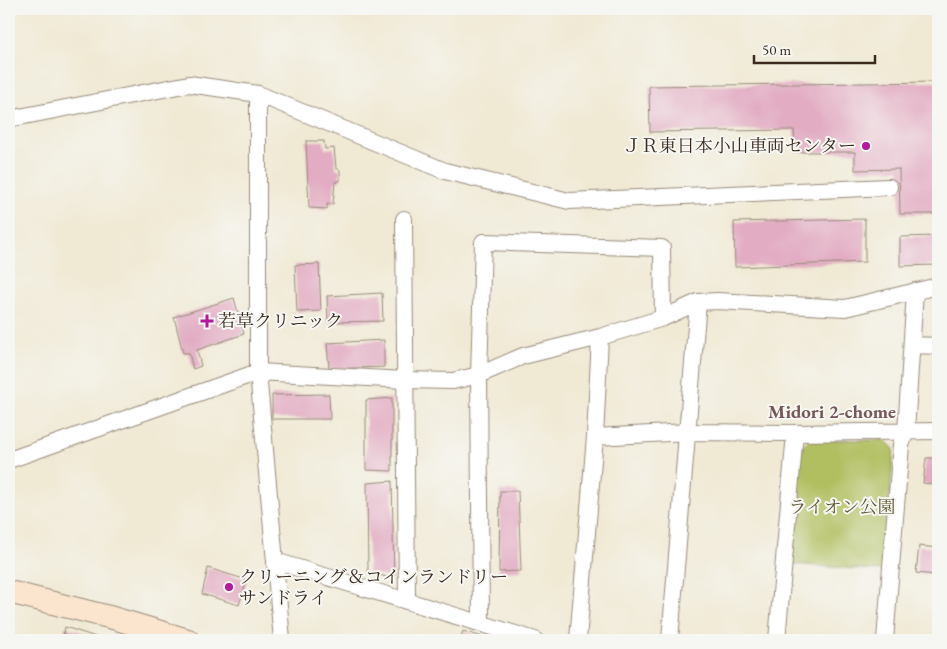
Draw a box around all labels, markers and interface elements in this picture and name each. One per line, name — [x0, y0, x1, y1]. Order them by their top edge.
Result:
scale bar — [754, 32, 876, 64]
text: 50 m — [762, 40, 791, 59]
place label: ＪＲ東日本小山車両センター — [623, 134, 856, 157]
marker: ＪＲ東日本小山車両センター — [860, 140, 872, 152]
place label: 若草クリニック — [218, 309, 343, 332]
marker: 若草クリニック — [200, 314, 214, 328]
district label: Midori 2-chome — [768, 399, 896, 424]
park label: ライオン公園 — [789, 495, 895, 518]
place label: クリーニング＆コインランドリー サンドライ — [239, 565, 508, 609]
marker: クリーニング＆コインランドリー サンドライ — [223, 581, 235, 593]

